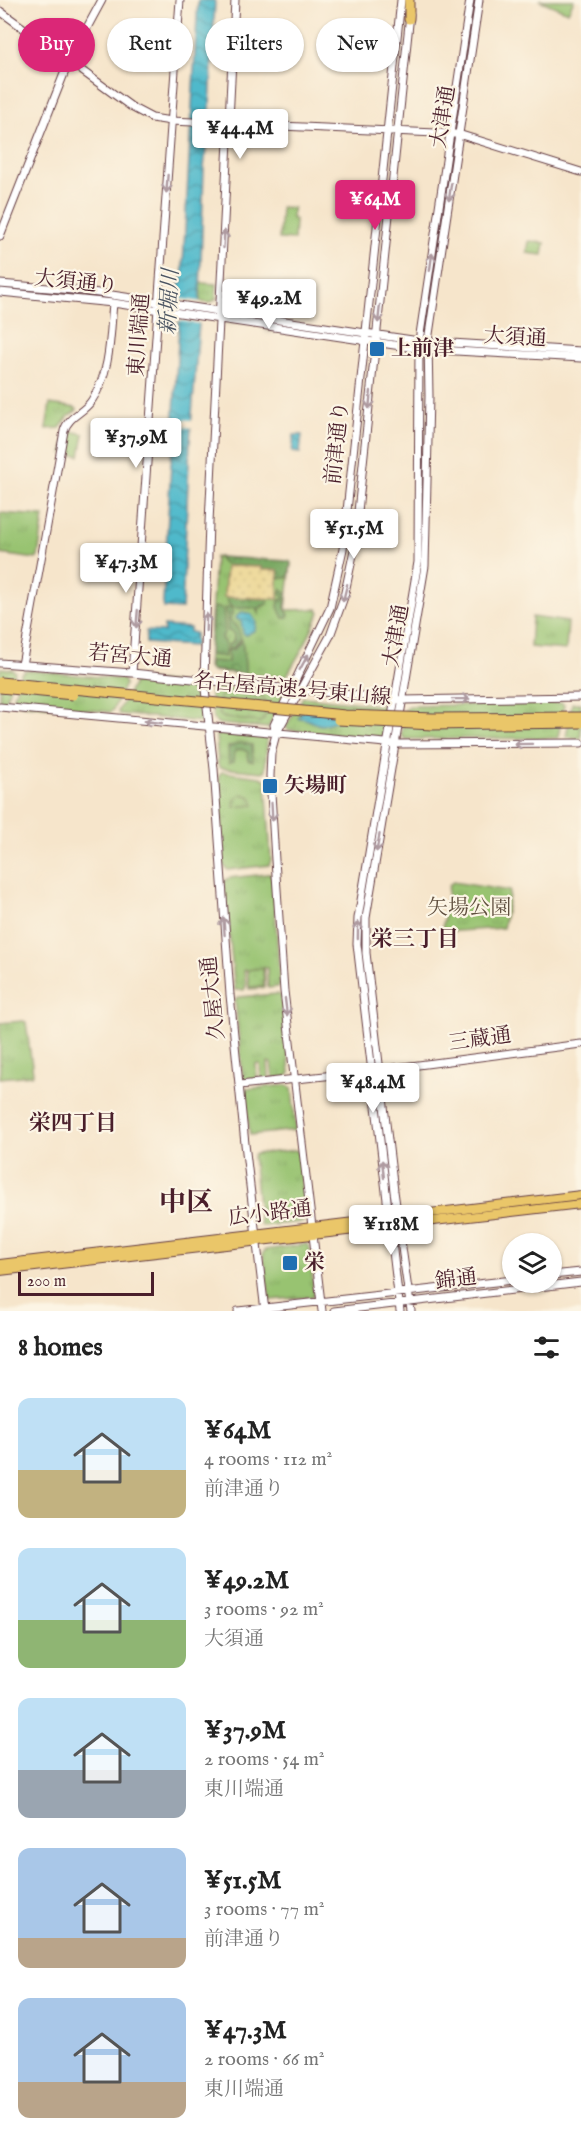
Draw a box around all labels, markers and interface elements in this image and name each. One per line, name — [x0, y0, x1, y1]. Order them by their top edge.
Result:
chip: Buy — [18, 18, 95, 72]
chip: Rent — [107, 18, 193, 72]
chip: Filters — [205, 18, 304, 72]
chip: New — [316, 18, 399, 72]
street label: 大津通 — [426, 84, 462, 150]
pin: ¥44.4M — [191, 109, 289, 160]
text: ¥44.4M — [206, 116, 274, 141]
one-way arrow — [161, 174, 172, 194]
pin: ¥64M — [339, 180, 411, 231]
one-way arrow — [444, 182, 455, 202]
text: ¥64M — [349, 187, 401, 212]
one-way arrow — [218, 230, 229, 250]
one-way arrow — [425, 253, 436, 272]
street label: 大須通り — [33, 265, 119, 301]
water label: 新堀川 — [154, 266, 186, 336]
pin: ¥49.2M — [220, 279, 318, 330]
text: ¥49.2M — [236, 286, 302, 311]
street label: 東川端通 — [124, 292, 156, 378]
one-way arrow — [373, 303, 384, 323]
street label: 大須通 — [483, 323, 547, 353]
place label: 上前津 — [391, 336, 454, 363]
marker: 上前津 — [368, 340, 386, 358]
one-way arrow — [365, 390, 376, 410]
street label: 前津通り — [320, 400, 356, 486]
pin: ¥37.9M — [87, 418, 185, 469]
text: ¥37.9M — [104, 425, 168, 450]
pin: ¥51.5M — [305, 509, 403, 560]
text: ¥51.5M — [324, 516, 384, 541]
pin: ¥47.3M — [77, 543, 175, 594]
text: ¥47.3M — [94, 550, 158, 575]
one-way arrow — [338, 584, 350, 603]
street label: 大津通 — [378, 603, 416, 669]
one-way arrow — [131, 608, 142, 628]
one-way arrow — [200, 612, 211, 632]
street label: 若宮大通 — [87, 640, 173, 674]
one-way arrow — [298, 654, 310, 671]
street label: 名古屋高速2号東山線 — [192, 668, 392, 712]
one-way arrow — [451, 693, 471, 705]
one-way arrow — [143, 716, 163, 727]
one-way arrow — [513, 738, 533, 750]
place label: 矢場町 — [284, 773, 347, 800]
marker: 矢場町 — [261, 777, 279, 795]
one-way arrow — [267, 802, 278, 822]
one-way arrow — [372, 833, 383, 852]
park label: 矢場公園 — [427, 895, 511, 922]
one-way arrow — [218, 916, 229, 936]
one-way arrow — [352, 920, 364, 940]
district label: 栄三丁目 — [371, 926, 459, 954]
street label: 久屋大通 — [196, 955, 232, 1041]
one-way arrow — [281, 996, 292, 1016]
street label: 三蔵通 — [447, 1022, 513, 1058]
pin: ¥48.4M — [324, 1063, 422, 1114]
text: ¥48.4M — [340, 1070, 406, 1095]
district label: 栄四丁目 — [29, 1110, 117, 1138]
one-way arrow — [377, 1159, 388, 1179]
district label: 中区 — [159, 1187, 213, 1221]
street label: 広小路通 — [227, 1195, 313, 1233]
pin: ¥118M — [349, 1205, 433, 1256]
text: ¥118M — [363, 1212, 419, 1237]
map controls — [502, 1233, 562, 1293]
button: layers — [502, 1233, 562, 1293]
place label: 栄 — [304, 1250, 325, 1277]
marker: 栄 — [281, 1254, 299, 1272]
street label: 錦通 — [434, 1264, 478, 1296]
scale bar — [18, 1269, 154, 1296]
text: 200 m — [27, 1272, 66, 1292]
text: 8 homes — [18, 1331, 103, 1364]
icon: filters — [530, 1331, 563, 1364]
text: ¥64M — [204, 1414, 271, 1447]
icon: home — [66, 1422, 138, 1494]
text: 4 rooms · 112 m² — [204, 1447, 332, 1472]
text: 前津通り — [204, 1477, 284, 1502]
text: ¥49.2M — [204, 1564, 289, 1597]
icon: home — [66, 1572, 138, 1644]
text: 3 rooms · 92 m² — [204, 1597, 324, 1622]
text: 大須通 — [204, 1627, 264, 1652]
text: ¥37.9M — [204, 1714, 286, 1747]
icon: home — [66, 1722, 138, 1794]
text: 2 rooms · 54 m² — [204, 1747, 325, 1772]
text: 東川端通 — [204, 1777, 284, 1802]
text: ¥51.5M — [204, 1864, 282, 1897]
icon: home — [66, 1872, 138, 1944]
text: 3 rooms · 77 m² — [204, 1897, 324, 1922]
text: 前津通り — [204, 1927, 284, 1952]
text: ¥47.3M — [204, 2014, 287, 2047]
icon: home — [66, 2022, 138, 2094]
text: 2 rooms · 66 m² — [204, 2047, 325, 2072]
text: 東川端通 — [204, 2077, 284, 2102]

